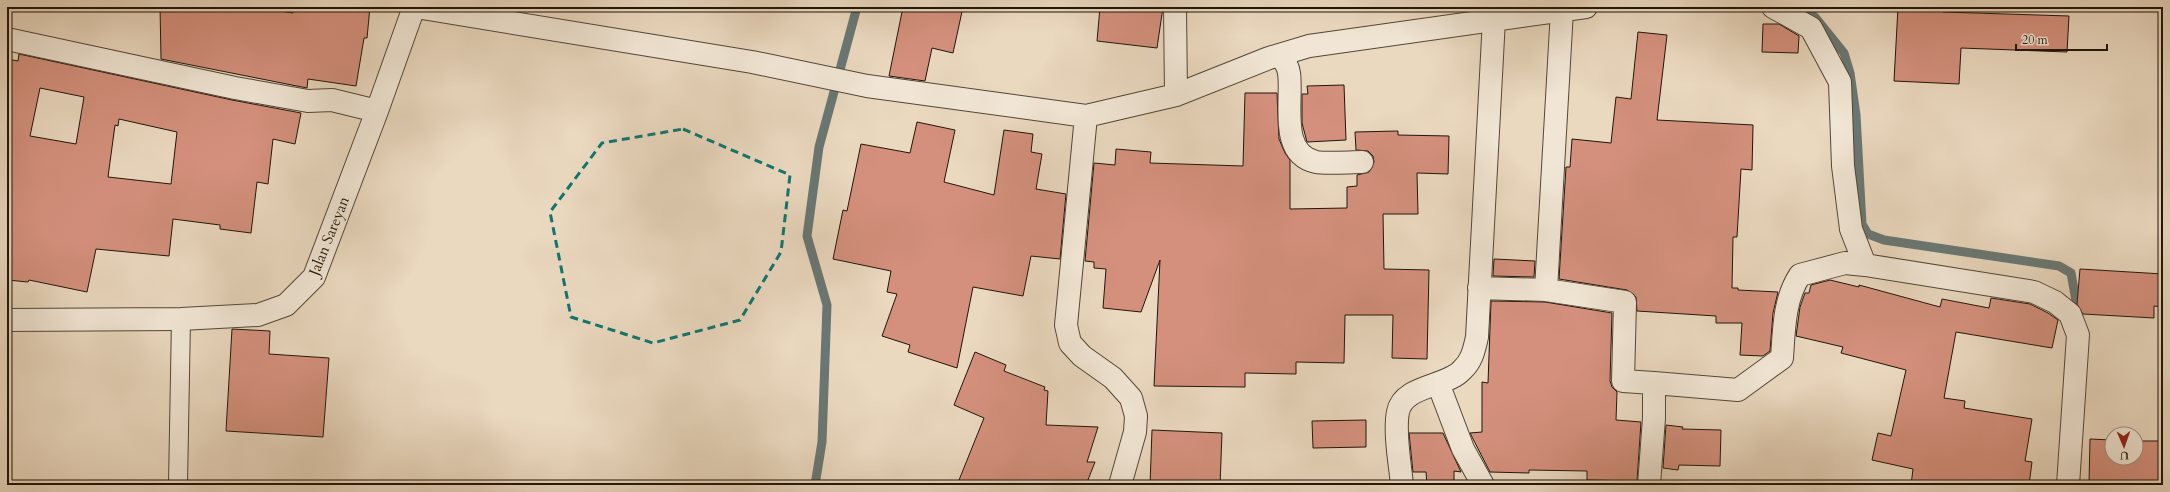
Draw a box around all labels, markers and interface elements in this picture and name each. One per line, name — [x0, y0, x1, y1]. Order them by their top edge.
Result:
scale bar — [2016, 26, 2107, 52]
text: 20 m — [2022, 32, 2049, 48]
street label: Jalan Sareyan — [303, 193, 354, 280]
north arrow — [2104, 426, 2144, 466]
text: U — [2120, 448, 2129, 463]

